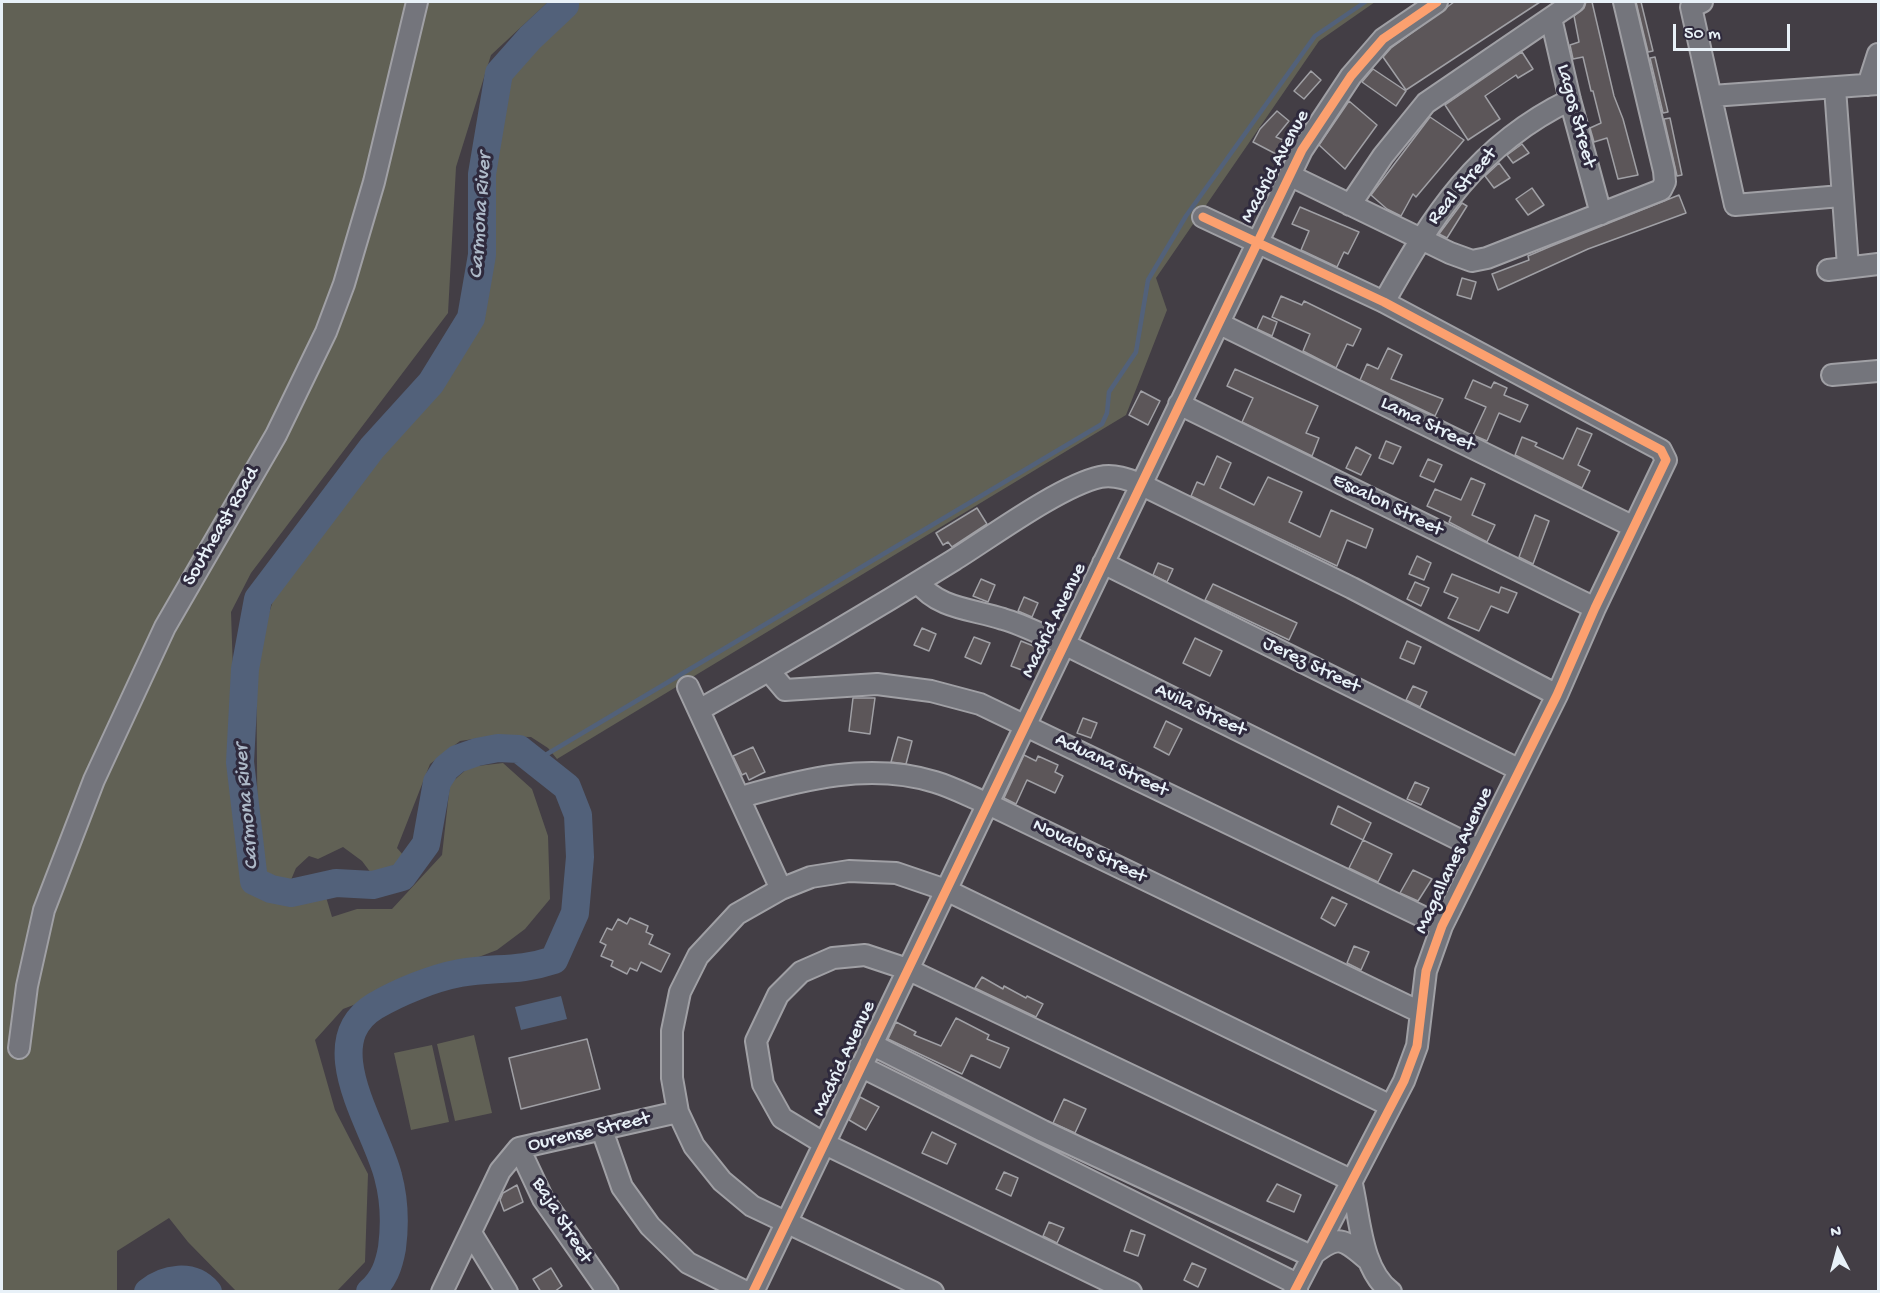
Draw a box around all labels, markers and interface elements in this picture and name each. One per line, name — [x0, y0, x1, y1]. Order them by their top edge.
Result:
scale bar — [1676, 12, 1793, 50]
text: 50 m — [1684, 24, 1721, 45]
street label: Lagos Street — [1550, 62, 1600, 170]
street label: Madrid Avenue — [1236, 106, 1316, 228]
street label: Real Street — [1423, 144, 1503, 230]
water label: Carmona River — [465, 152, 499, 280]
street label: Lama Street — [1376, 392, 1478, 458]
street label: Southeast Road — [178, 463, 266, 591]
street label: Escalon Street — [1328, 469, 1446, 543]
street label: Madrid Avenue — [1017, 560, 1093, 682]
street label: Jerez Street — [1258, 632, 1364, 700]
street label: Avila Street — [1150, 679, 1250, 743]
street label: Aduana Street — [1051, 728, 1171, 804]
water label: Carmona River — [230, 743, 266, 871]
street label: Magallanes Avenue — [1410, 784, 1500, 938]
street label: Novalos Street — [1028, 814, 1150, 890]
street label: Madrid Avenue — [808, 997, 882, 1121]
street label: Ourense Street — [526, 1107, 652, 1159]
street label: Baja Street — [525, 1174, 597, 1268]
north arrow — [1808, 1221, 1868, 1281]
text: N — [1830, 1223, 1842, 1243]

